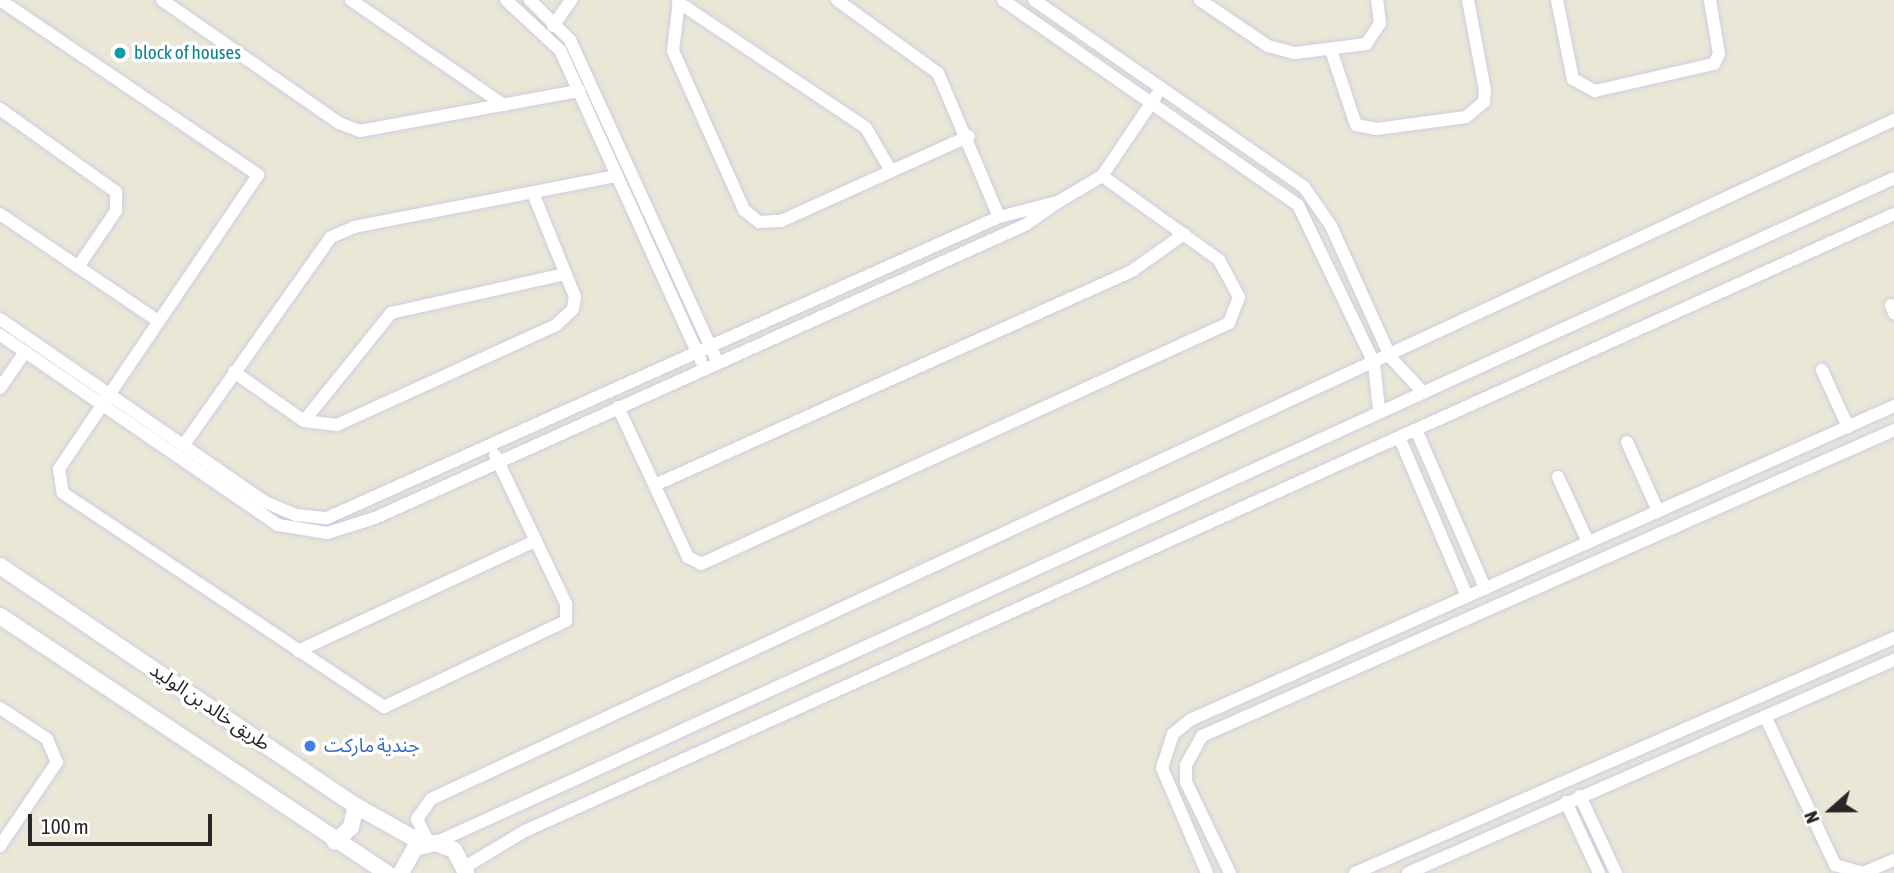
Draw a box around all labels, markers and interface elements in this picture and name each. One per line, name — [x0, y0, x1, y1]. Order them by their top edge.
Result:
place label: block of houses — [134, 42, 241, 64]
marker: block of houses — [112, 45, 128, 61]
street label: طريق خالد بن الوليد — [146, 658, 274, 756]
place label: جندية ماركت — [324, 735, 420, 757]
marker: جندية ماركت — [302, 738, 318, 754]
north arrow — [1796, 775, 1866, 845]
scale bar — [32, 800, 215, 844]
text: N — [1799, 808, 1824, 827]
text: 100 m — [41, 814, 89, 838]

